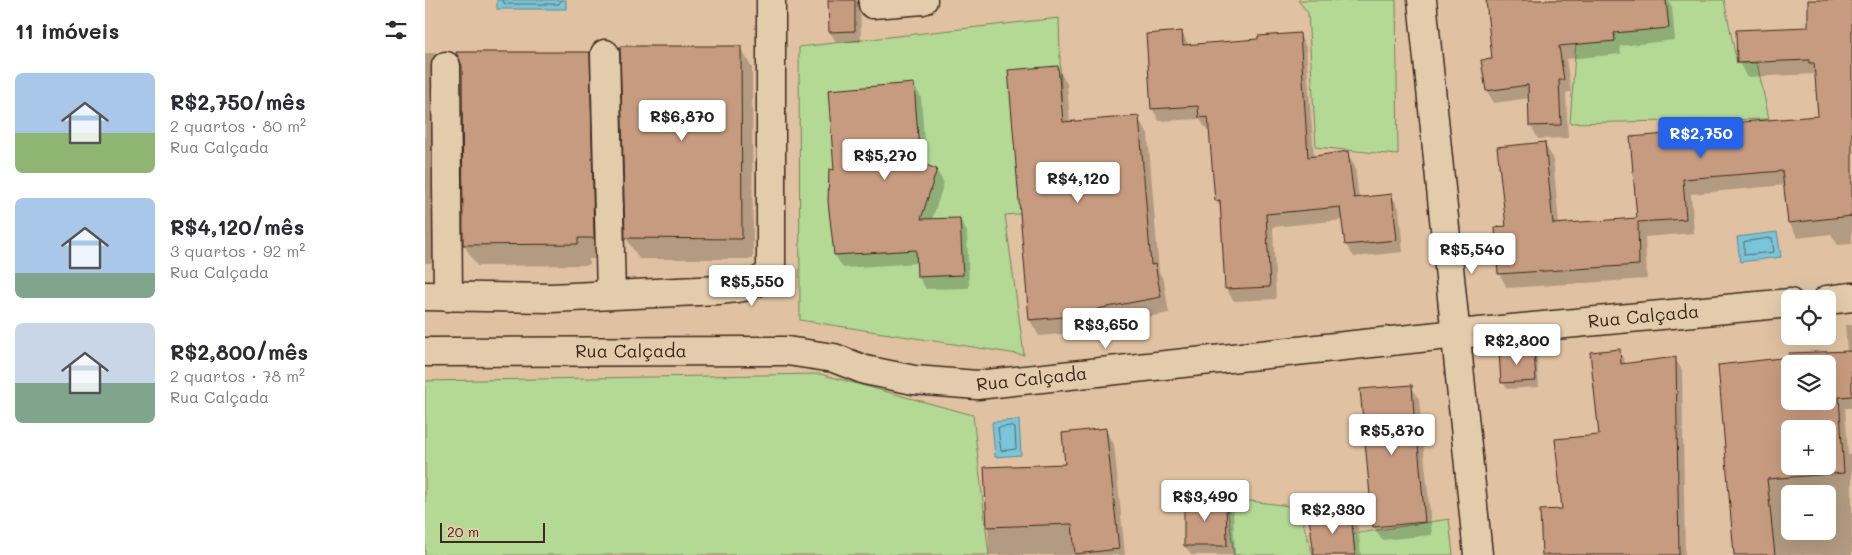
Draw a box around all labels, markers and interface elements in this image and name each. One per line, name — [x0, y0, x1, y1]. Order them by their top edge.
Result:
icon: filters — [382, 16, 410, 44]
text: 11 imóveis — [15, 17, 119, 44]
text: R$2,750/mês — [170, 88, 306, 115]
icon: home — [55, 93, 115, 153]
pin: R$6,870 — [636, 100, 728, 142]
text: R$6,870 — [650, 105, 714, 126]
text: 2 quartos · 80 m² — [170, 115, 306, 136]
pin: R$2,750 — [1655, 116, 1747, 159]
text: R$2,750 — [1669, 122, 1733, 143]
text: Rua Calçada — [170, 136, 269, 157]
pin: R$5,270 — [839, 138, 931, 181]
text: R$5,270 — [853, 144, 917, 165]
pin: R$4,120 — [1032, 162, 1124, 204]
text: R$4,120 — [1047, 167, 1109, 188]
text: R$4,120/mês — [170, 213, 304, 240]
icon: home — [55, 218, 115, 278]
pin: R$5,540 — [1426, 232, 1518, 275]
text: R$5,540 — [1440, 238, 1505, 259]
text: 3 quartos · 92 m² — [170, 240, 305, 261]
text: Rua Calçada — [170, 261, 269, 282]
pin: R$5,550 — [706, 264, 798, 307]
text: R$5,550 — [720, 270, 784, 291]
map controls — [1781, 290, 1836, 540]
button: locate — [1781, 290, 1836, 345]
street label: Rua Calçada — [1587, 299, 1700, 333]
pin: R$3,650 — [1060, 308, 1152, 350]
text: R$3,650 — [1074, 313, 1138, 334]
pin: R$2,800 — [1471, 324, 1563, 366]
text: R$2,800 — [1484, 329, 1550, 350]
text: R$2,800/mês — [170, 338, 308, 365]
street label: Rua Calçada — [575, 338, 687, 363]
icon: home — [55, 343, 115, 403]
button: layers — [1781, 355, 1836, 410]
street label: Rua Calçada — [975, 360, 1088, 396]
text: 2 quartos · 78 m² — [170, 365, 305, 386]
text: Rua Calçada — [170, 386, 269, 407]
pin: R$5,870 — [1346, 414, 1438, 456]
text: R$5,870 — [1360, 419, 1424, 440]
button: + — [1781, 420, 1836, 475]
pin: R$3,490 — [1159, 480, 1251, 522]
text: R$3,490 — [1172, 485, 1238, 506]
button: − — [1781, 485, 1836, 540]
pin: R$2,330 — [1287, 492, 1379, 535]
text: R$2,330 — [1301, 498, 1365, 519]
scale bar — [440, 520, 545, 543]
text: 20 m — [447, 522, 479, 541]

